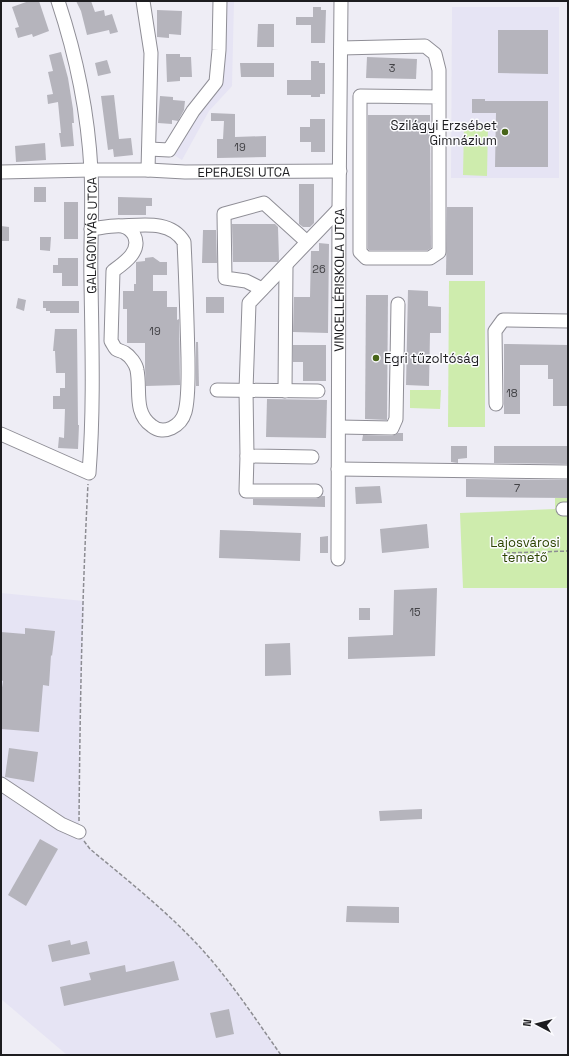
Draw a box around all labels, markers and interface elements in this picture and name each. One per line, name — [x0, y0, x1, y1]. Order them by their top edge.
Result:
house number: 3 — [389, 61, 396, 75]
place label: Szilágyi Erzsébet Gimnázium — [390, 117, 497, 149]
marker: Szilágyi Erzsébet Gimnázium — [500, 127, 510, 137]
house number: 19 — [234, 140, 246, 154]
street label: EPERJESI UTCA — [198, 163, 290, 181]
street label: GALAGONYÁS UTCA — [83, 177, 101, 294]
street label: VINCELLÉRISKOLA UTCA — [331, 208, 348, 352]
house number: 26 — [312, 262, 326, 276]
house number: 19 — [149, 324, 161, 338]
place label: Egri tűzoltóság — [384, 350, 479, 367]
marker: Egri tűzoltóság — [371, 353, 381, 363]
house number: 18 — [506, 386, 518, 400]
house number: 7 — [514, 481, 520, 495]
park label: Lajosvárosi temető — [490, 534, 560, 566]
house number: 15 — [409, 605, 421, 619]
north arrow — [517, 1004, 557, 1044]
text: N — [520, 1018, 534, 1027]

